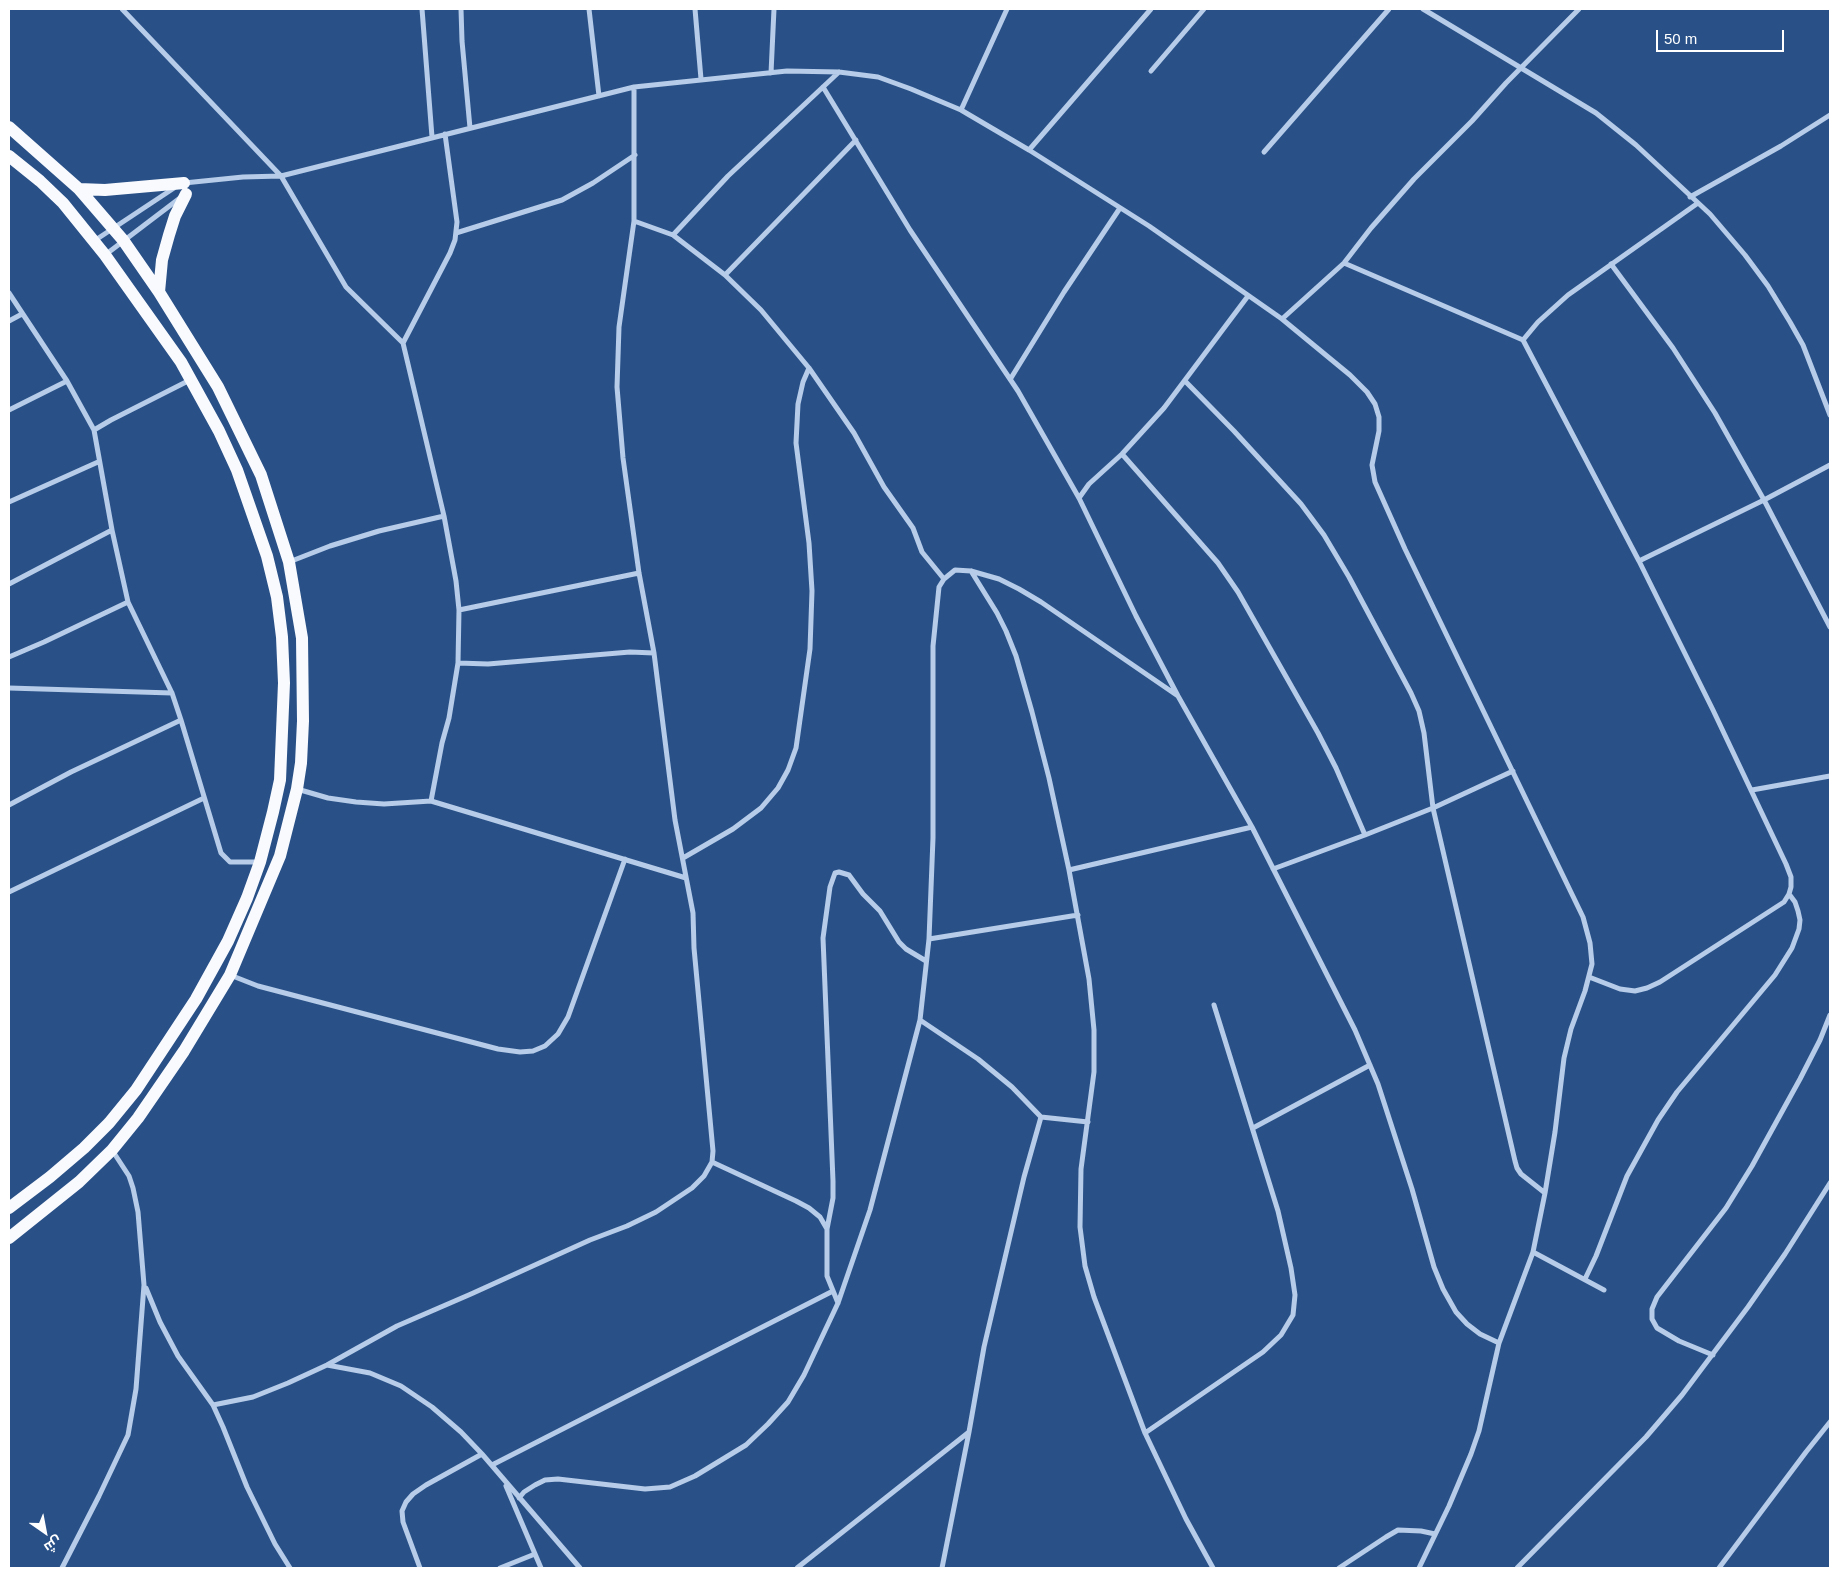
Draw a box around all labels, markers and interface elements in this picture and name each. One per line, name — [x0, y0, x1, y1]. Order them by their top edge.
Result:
scale bar — [1659, 20, 1786, 52]
text: 50 m — [1664, 30, 1697, 47]
north arrow — [20, 1507, 70, 1557]
text: ش — [41, 1533, 65, 1556]

